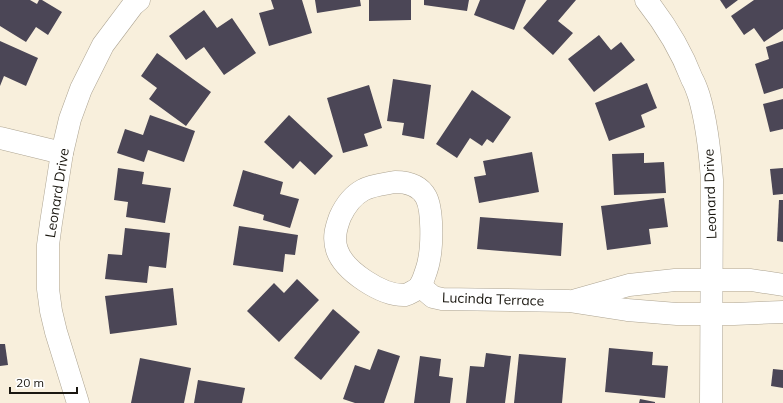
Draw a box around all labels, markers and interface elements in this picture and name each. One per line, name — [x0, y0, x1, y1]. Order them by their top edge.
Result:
street label: Leonard Drive — [41, 147, 73, 239]
street label: Leonard Drive — [699, 148, 721, 240]
street label: Lucinda Terrace — [442, 288, 544, 310]
scale bar — [10, 369, 77, 395]
text: 20 m — [16, 375, 44, 390]

